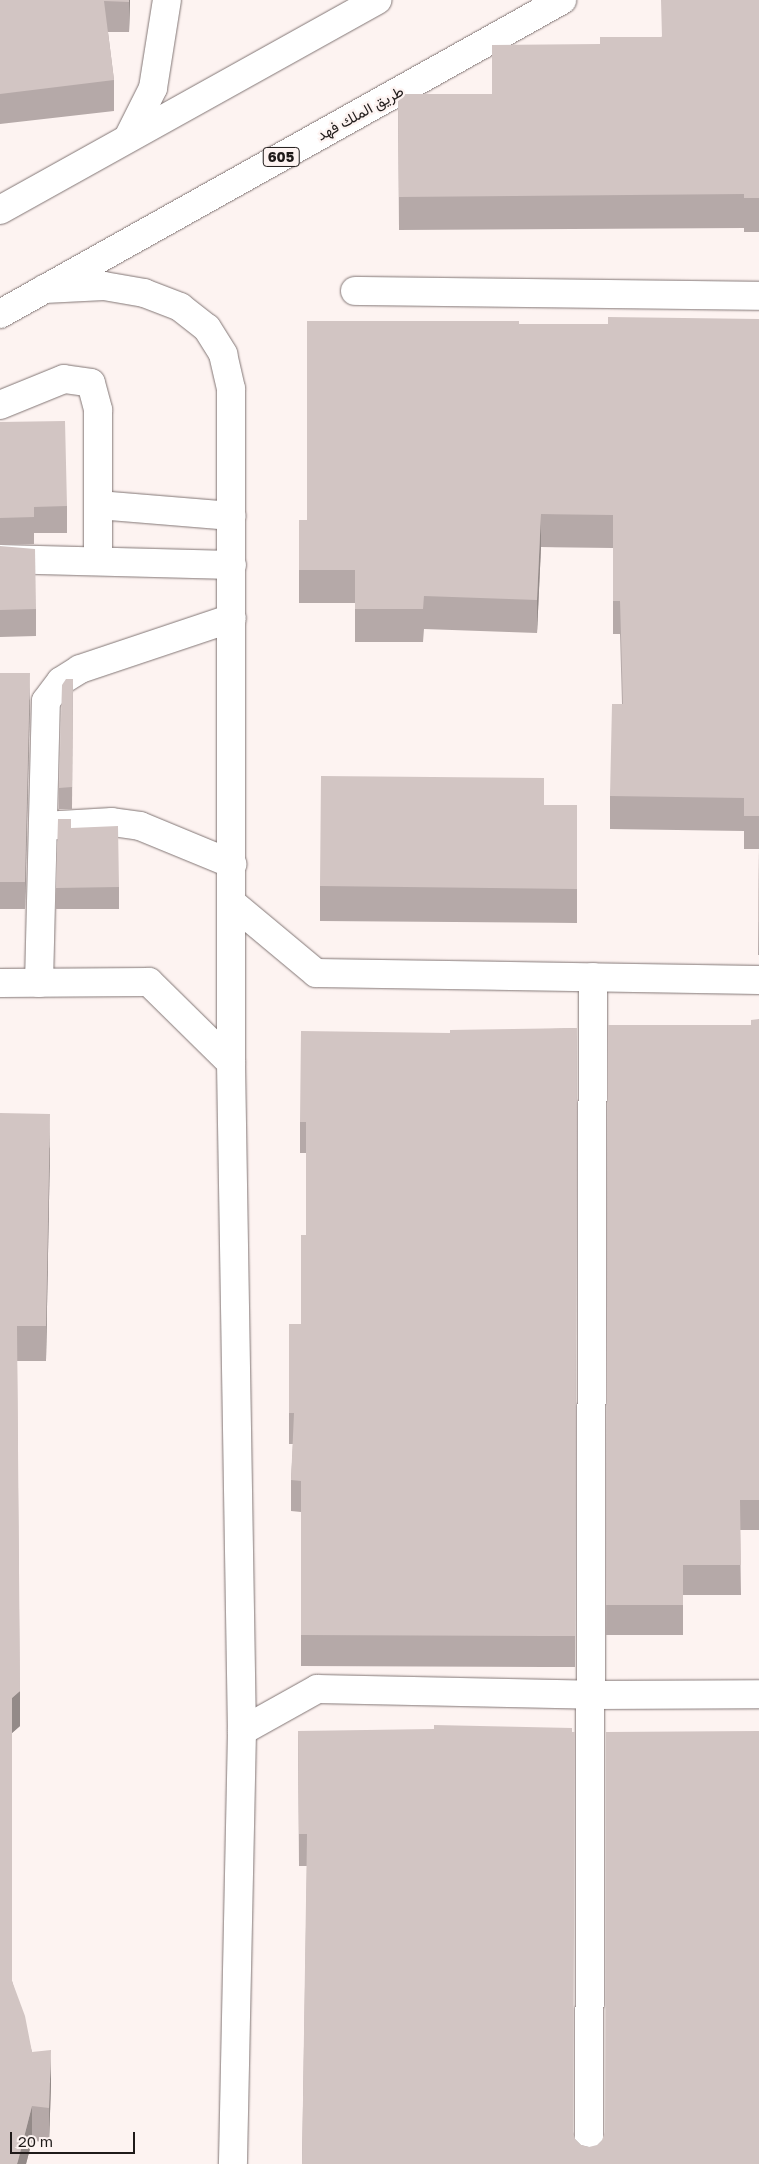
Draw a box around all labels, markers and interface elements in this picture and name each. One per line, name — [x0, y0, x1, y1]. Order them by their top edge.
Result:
street label: طريق الملك فهد — [313, 82, 407, 144]
road number: 605 — [262, 146, 300, 168]
scale bar — [12, 2122, 138, 2154]
text: 20 m — [18, 2132, 53, 2150]

